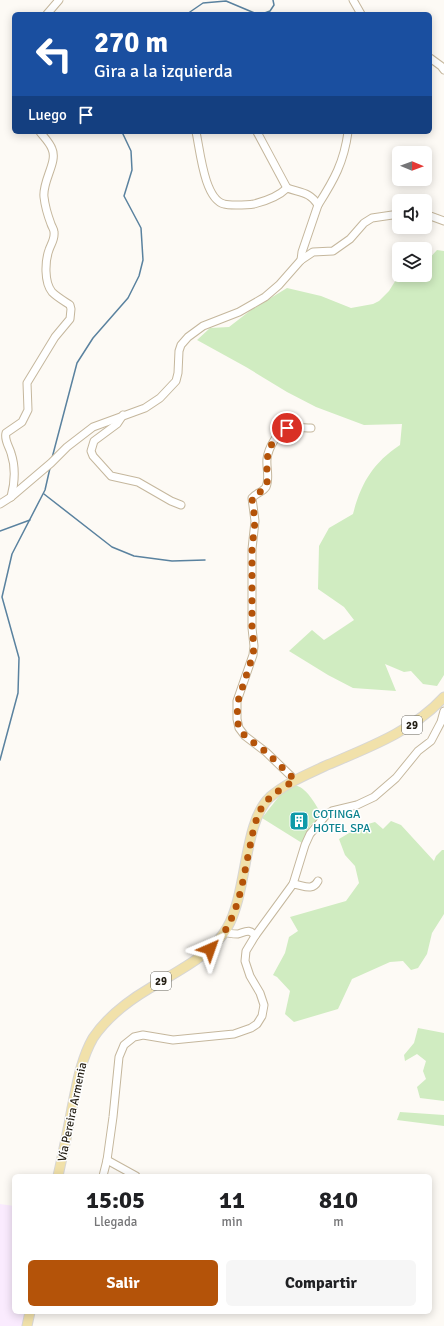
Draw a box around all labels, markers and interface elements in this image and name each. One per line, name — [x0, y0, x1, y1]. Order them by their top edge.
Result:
text: 270 m — [94, 26, 168, 60]
icon: left — [28, 28, 80, 80]
text: Gira a la izquierda — [94, 60, 233, 82]
icon: arrive — [75, 104, 97, 126]
text: Luego — [28, 106, 67, 124]
north arrow — [392, 146, 432, 186]
map controls — [392, 146, 432, 282]
button: sound — [392, 194, 432, 234]
button: layers — [392, 242, 432, 282]
pin — [270, 411, 304, 445]
icon: arrive — [276, 417, 298, 439]
road number: 29 — [402, 716, 422, 734]
place label: COTINGA HOTEL SPA — [313, 807, 371, 836]
building icon: COTINGA HOTEL SPA — [288, 810, 310, 832]
position arrow — [189, 928, 231, 970]
road number: 29 — [151, 972, 171, 990]
street label: Vía Pereira Armenia — [55, 1061, 90, 1163]
text: 15:05 — [86, 1185, 145, 1215]
text: 11 — [219, 1185, 245, 1215]
text: 810 — [319, 1185, 358, 1215]
text: Llegada — [94, 1214, 137, 1230]
text: min — [222, 1214, 243, 1230]
text: m — [333, 1214, 344, 1230]
button: Salir — [28, 1260, 218, 1306]
button: Compartir — [226, 1260, 416, 1306]

